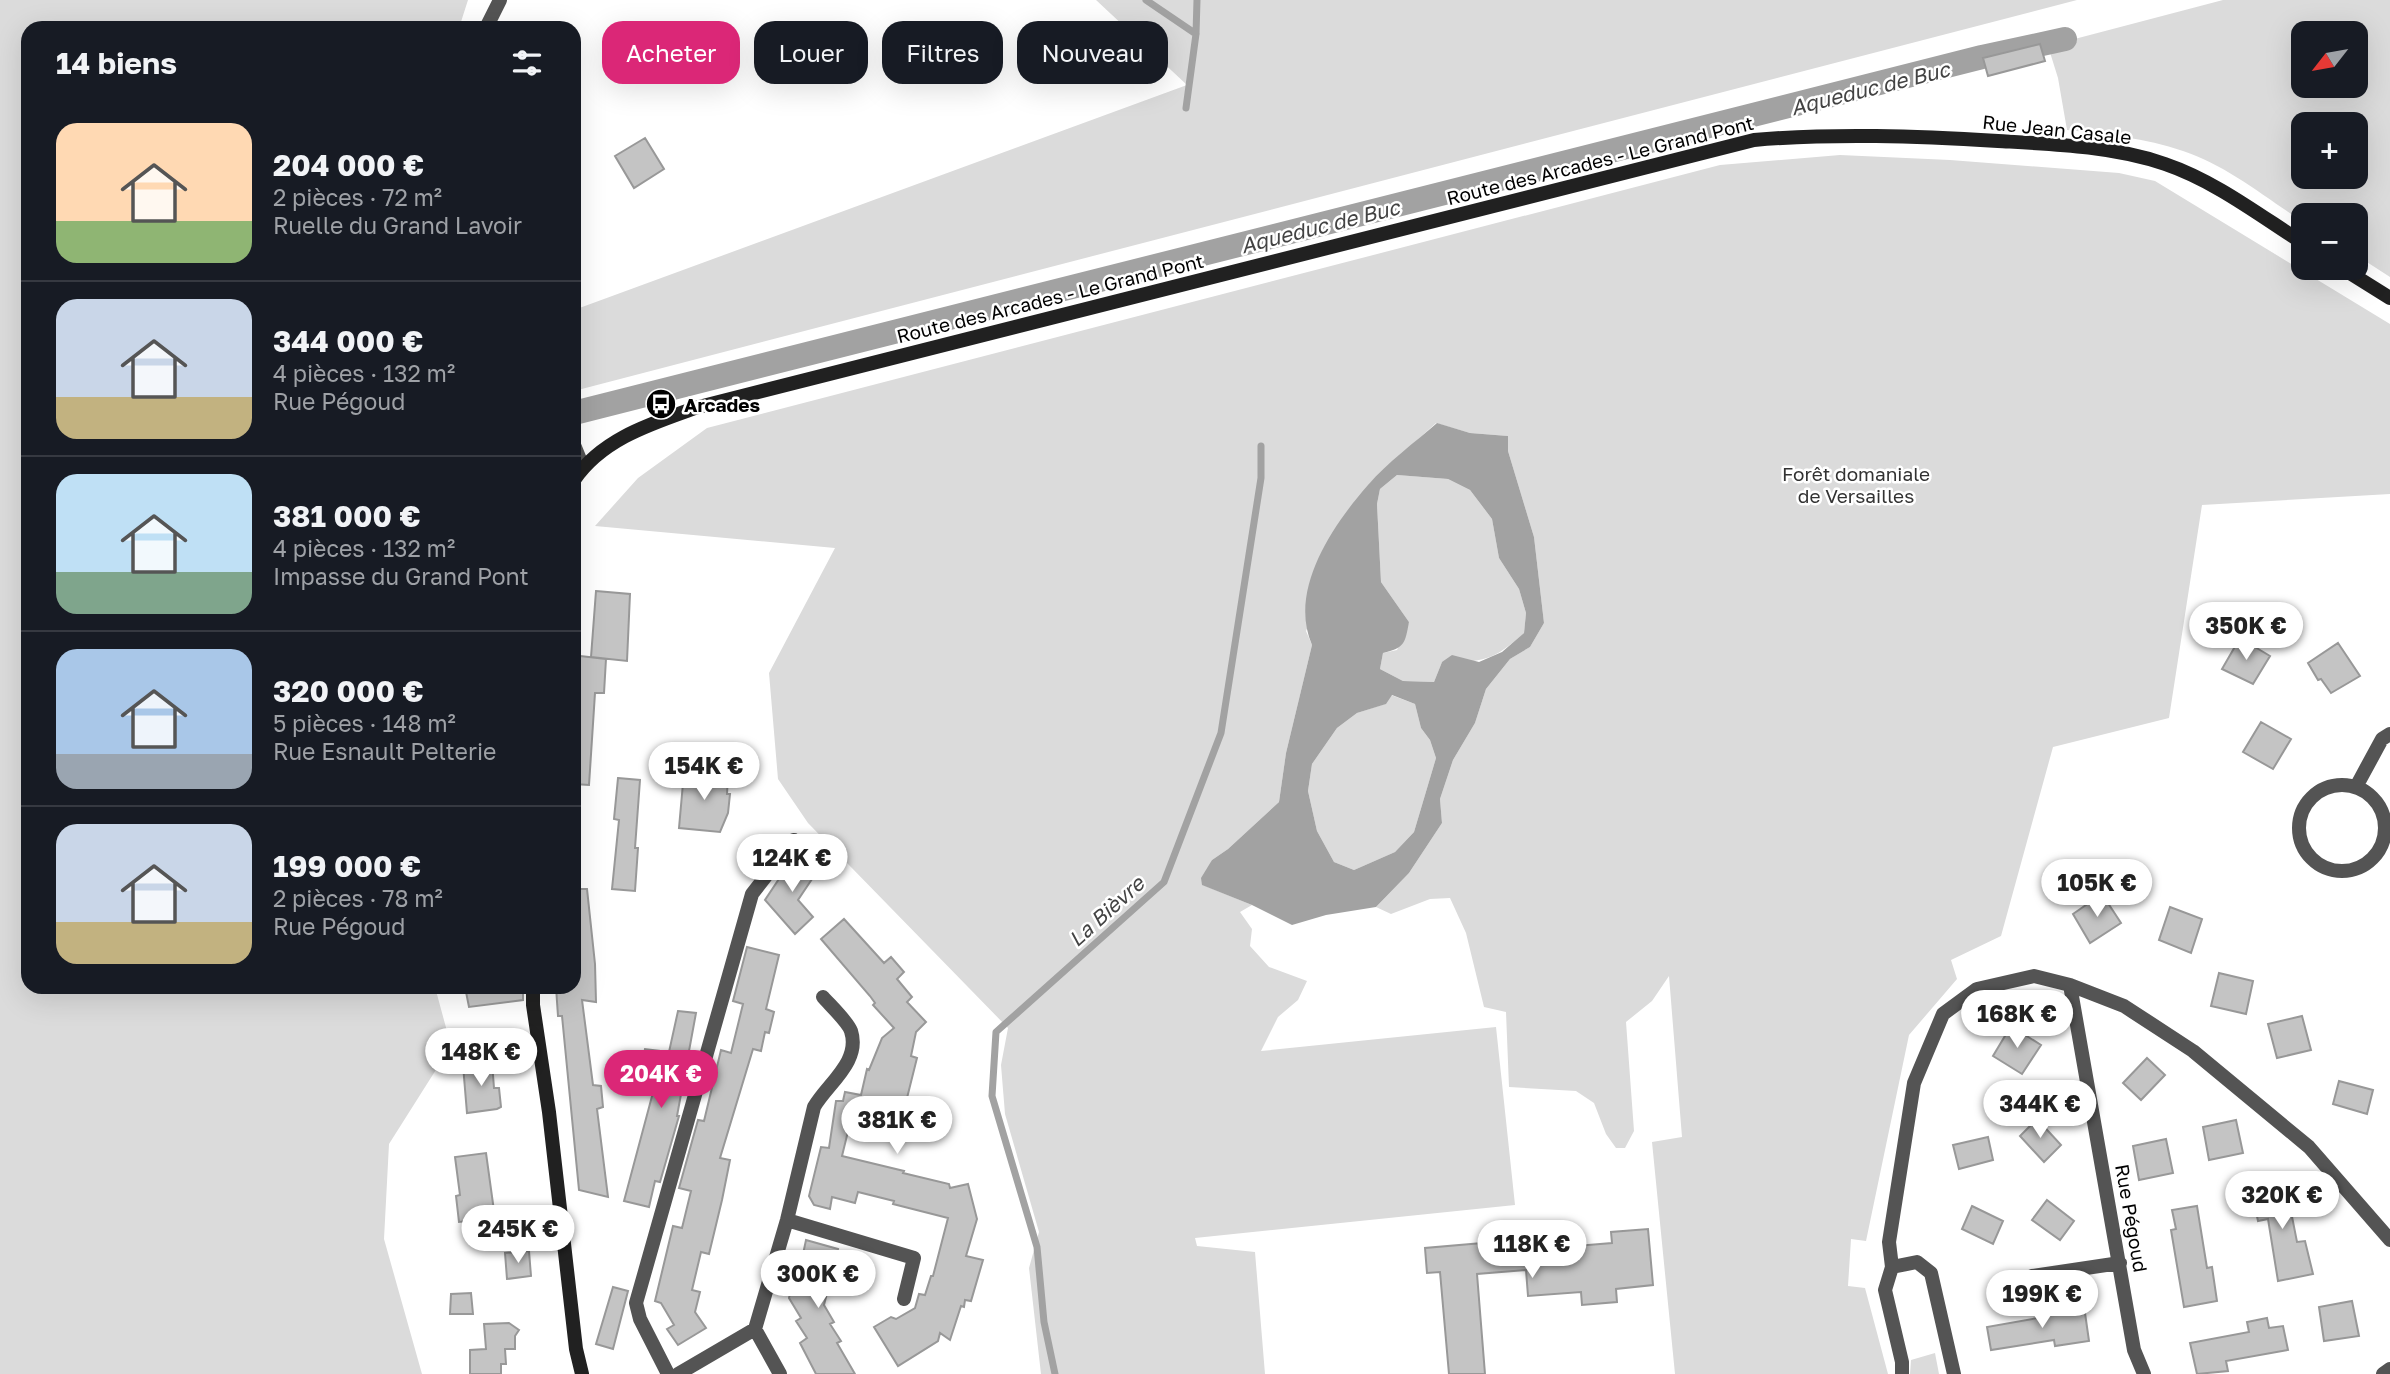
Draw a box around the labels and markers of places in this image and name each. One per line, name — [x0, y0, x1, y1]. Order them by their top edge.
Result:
bus stop icon: Arcades — [644, 387, 678, 421]
place label: Arcades — [684, 393, 760, 416]
pin: 350K € — [2189, 602, 2303, 662]
pin: 154K € — [647, 742, 761, 802]
pin: 124K € — [735, 834, 849, 894]
pin: 105K € — [2040, 860, 2154, 919]
pin: 168K € — [1960, 990, 2074, 1050]
pin: 148K € — [424, 1028, 538, 1088]
pin: 204K € — [604, 1050, 718, 1110]
pin: 344K € — [1983, 1080, 2097, 1140]
pin: 381K € — [840, 1096, 954, 1156]
pin: 320K € — [2225, 1172, 2339, 1231]
pin: 245K € — [461, 1206, 575, 1265]
pin: 118K € — [1475, 1220, 1589, 1280]
pin: 300K € — [761, 1250, 875, 1310]
pin: 199K € — [1985, 1270, 2099, 1330]

